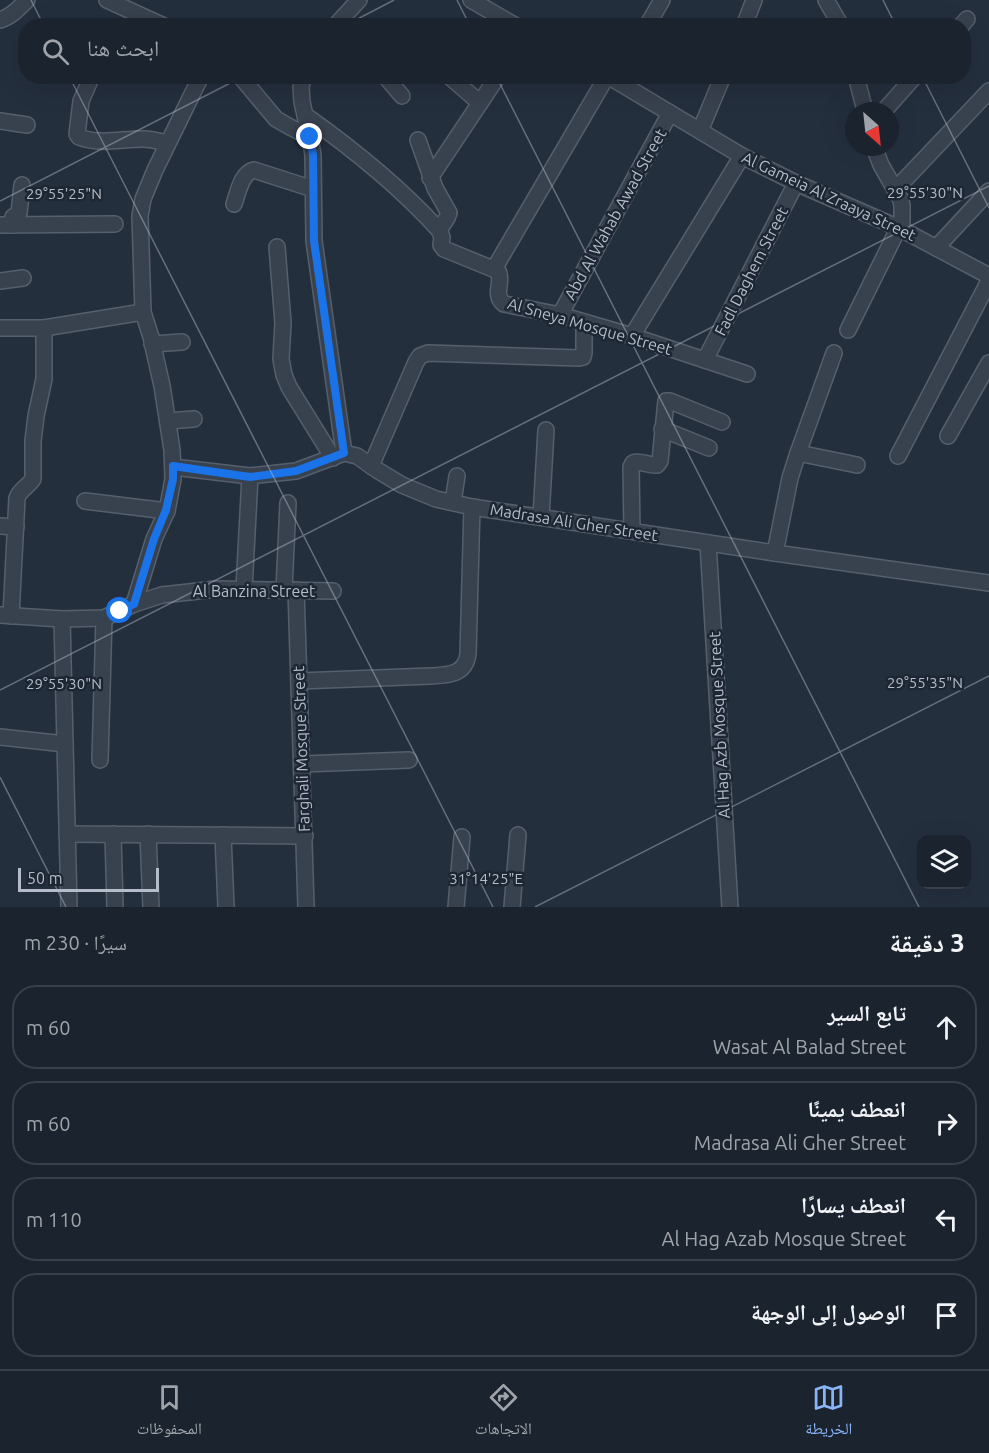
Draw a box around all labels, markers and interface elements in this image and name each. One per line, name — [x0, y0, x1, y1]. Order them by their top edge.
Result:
search box — [18, 18, 971, 84]
icon: search — [39, 35, 72, 68]
text: ابحث هنا — [87, 35, 159, 60]
north arrow — [845, 102, 899, 156]
route end — [296, 123, 322, 149]
street label: Abd Al Wahab Awad Street — [560, 125, 670, 303]
street label: Al Gameia Al Zraaya Street — [739, 148, 919, 245]
text: 29°55'30"N — [887, 184, 963, 201]
text: 29°55'25"N — [26, 185, 102, 202]
street label: Fadl Daghem Street — [711, 203, 792, 338]
street label: Al Sneya Mosque Street — [506, 294, 675, 358]
street label: Madrasa Ali Gher Street — [489, 500, 660, 544]
street label: Al Banzina Street — [193, 582, 316, 600]
route start — [106, 597, 132, 623]
street label: Al Hag Azb Mosque Street — [705, 630, 733, 819]
street label: Farghali Mosque Street — [289, 665, 313, 832]
text: 29°55'35"N — [887, 674, 963, 691]
text: 29°55'30"N — [26, 675, 102, 692]
map controls — [917, 835, 971, 889]
button: layers — [917, 835, 971, 889]
scale bar — [18, 865, 159, 892]
text: 50 m — [27, 869, 63, 887]
text: 31°14'25"E — [449, 870, 523, 887]
text: 3 دقيقة — [890, 928, 965, 957]
text: سيرًا · 230 m — [24, 931, 127, 954]
text: تابع السير — [827, 1000, 906, 1025]
icon: ahead — [930, 1011, 963, 1044]
text: 60 m — [26, 1016, 70, 1039]
text: Wasat Al Balad Street — [713, 1035, 906, 1058]
text: انعطف يمينًا — [807, 1096, 906, 1121]
icon: right — [930, 1107, 963, 1140]
text: 60 m — [26, 1112, 70, 1135]
text: Madrasa Ali Gher Street — [694, 1131, 906, 1154]
text: انعطف يسارًا — [801, 1192, 906, 1217]
icon: left — [930, 1203, 963, 1236]
text: 110 m — [26, 1208, 82, 1231]
text: Al Hag Azab Mosque Street — [662, 1227, 906, 1250]
text: الوصول إلى الوجهة — [751, 1299, 906, 1324]
icon: arrive — [930, 1299, 963, 1332]
tab: المحفوظات — [137, 1381, 202, 1444]
tab: الاتجاهات — [475, 1381, 532, 1444]
tab: الخريطة — [805, 1381, 852, 1444]

